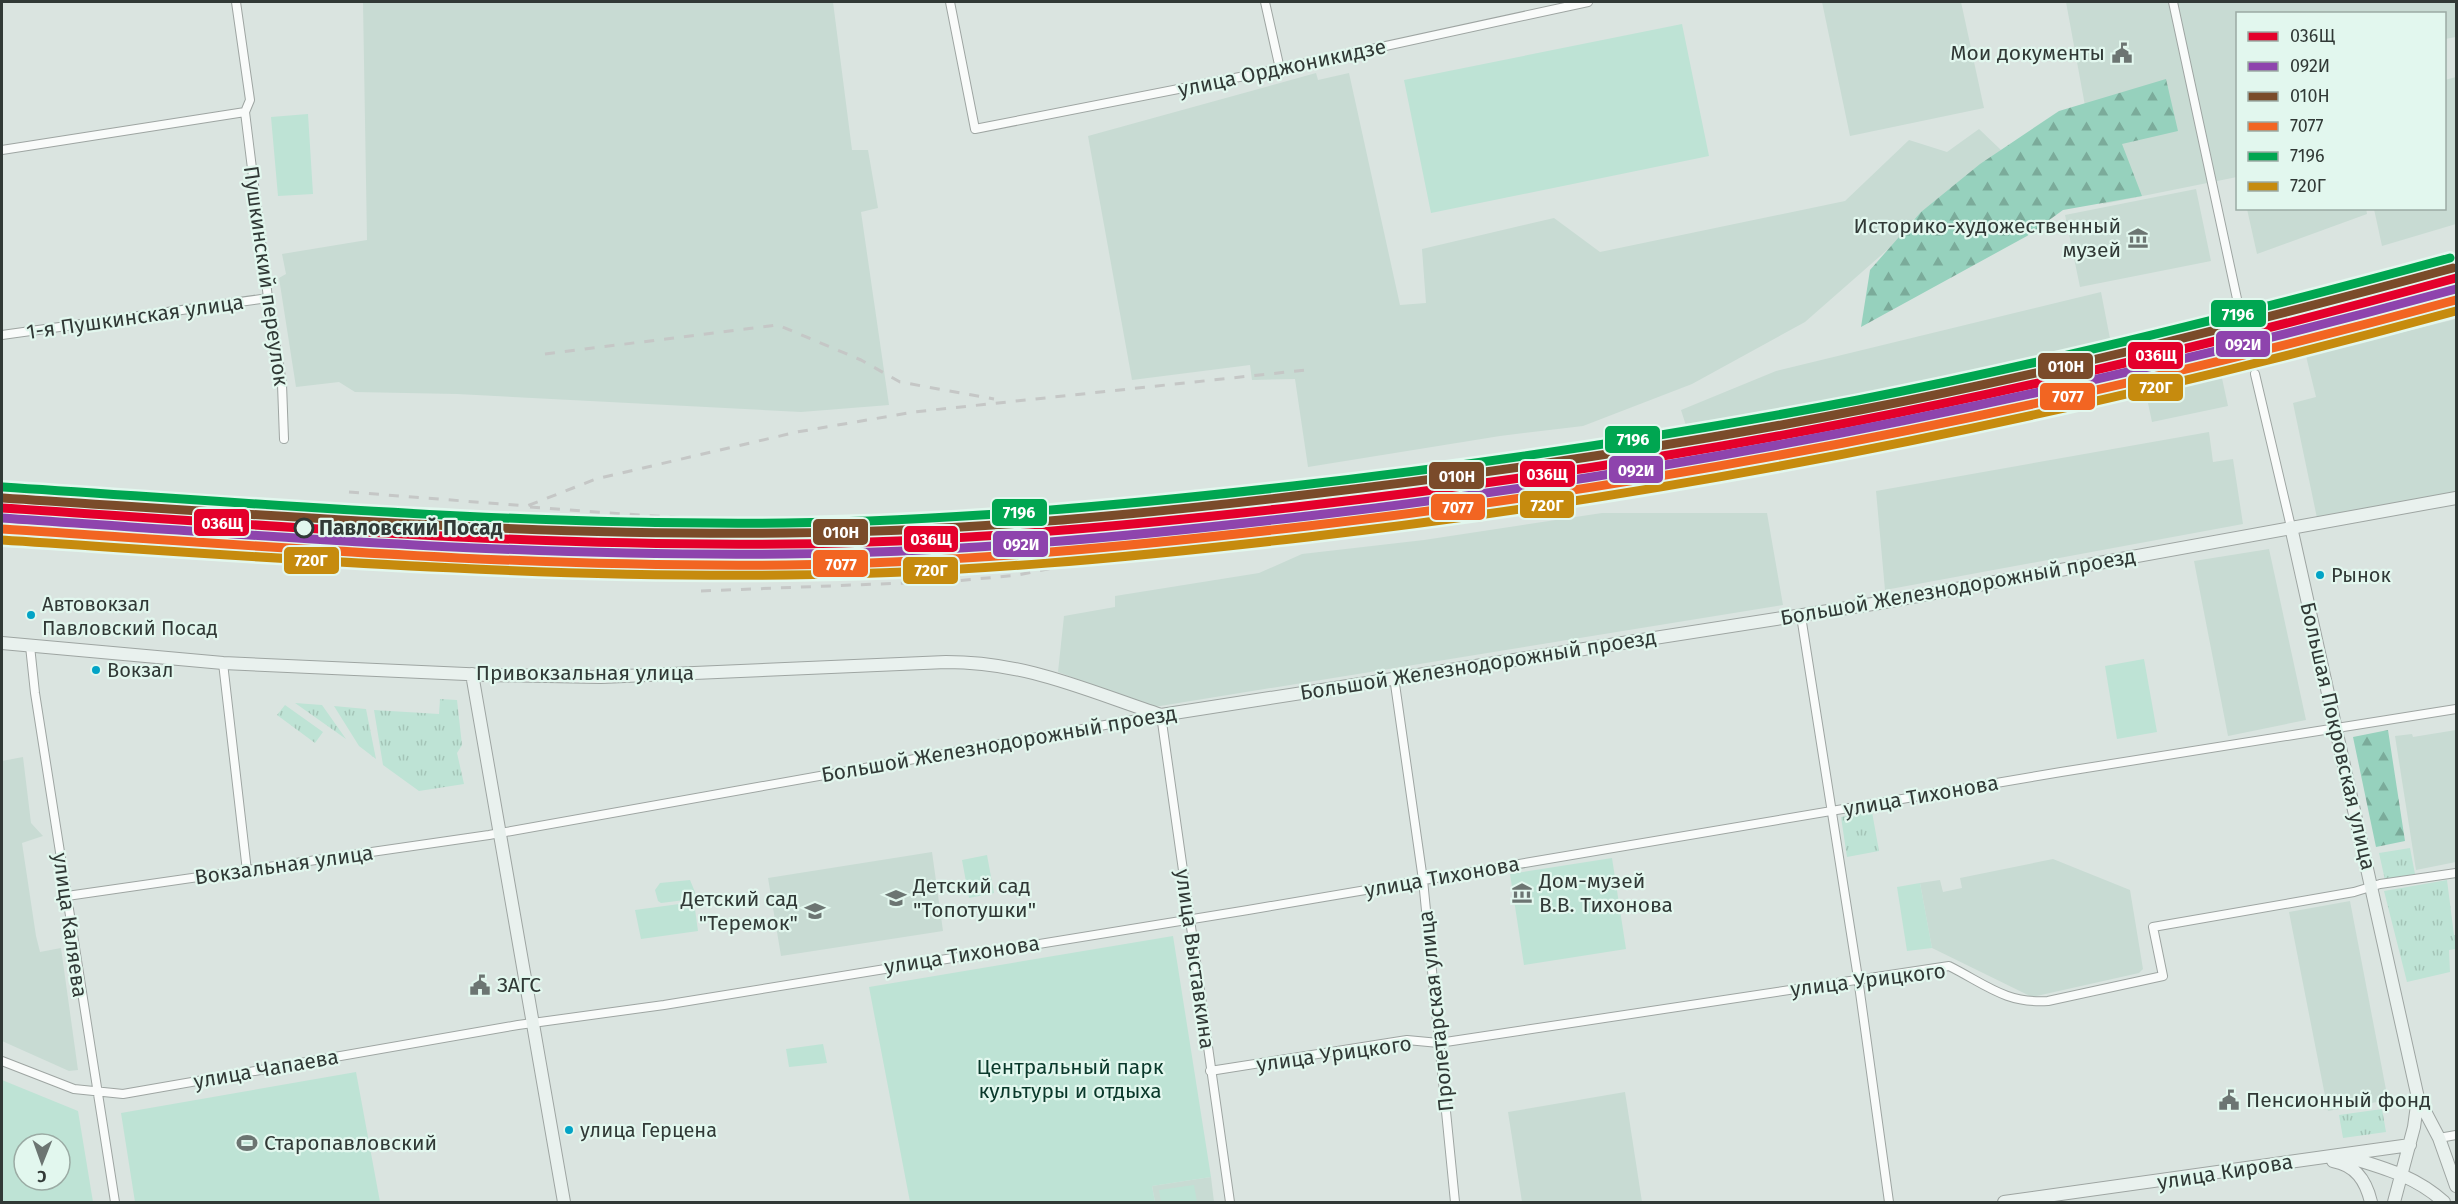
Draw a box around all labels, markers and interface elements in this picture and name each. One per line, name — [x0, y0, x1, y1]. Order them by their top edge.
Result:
legend — [2236, 12, 2446, 210]
text: 036Щ — [2290, 25, 2335, 47]
street label: улица Орджоникидзе — [1176, 33, 1388, 103]
place label: Мои документы — [1950, 40, 2105, 66]
public building icon: Мои документы — [2110, 41, 2134, 65]
text: 092И — [2290, 55, 2330, 77]
text: 010Н — [2290, 85, 2330, 107]
text: 7077 — [2290, 115, 2323, 137]
text: 7196 — [2290, 145, 2325, 167]
street label: Пушкинский переулок — [238, 164, 294, 388]
text: 720Г — [2290, 175, 2326, 197]
place label: Историко-художественный музей — [1854, 213, 2121, 263]
museum icon: Историко-художественный музей — [2126, 226, 2150, 250]
street label: 1-я Пушкинская улица — [25, 289, 245, 345]
line badge: 7196 — [2210, 299, 2267, 328]
text: 7196 — [2222, 305, 2254, 324]
line badge: 092И — [2215, 330, 2271, 358]
text: 092И — [2225, 335, 2261, 354]
line badge: 036Щ — [2127, 341, 2184, 370]
text: 036Щ — [2135, 346, 2177, 365]
line badge: 010Н — [2037, 352, 2094, 380]
text: 010Н — [2048, 357, 2084, 376]
line badge: 720Г — [2127, 373, 2184, 402]
text: 720Г — [2139, 378, 2173, 397]
line badge: 7077 — [2039, 382, 2096, 411]
text: 7077 — [2052, 387, 2084, 406]
line badge: 7196 — [1604, 425, 1661, 454]
text: 7196 — [1617, 430, 1649, 449]
line badge: 092И — [1608, 455, 1664, 484]
line badge: 036Щ — [1519, 460, 1576, 488]
line badge: 010Н — [1428, 461, 1485, 490]
text: 092И — [1618, 461, 1654, 480]
text: 036Щ — [1526, 465, 1568, 484]
text: 010Н — [1439, 467, 1475, 486]
line badge: 720Г — [1519, 490, 1575, 519]
line badge: 7077 — [1430, 493, 1486, 521]
text: 720Г — [1530, 496, 1564, 515]
line badge: 7196 — [991, 498, 1048, 527]
text: 7077 — [1442, 498, 1474, 517]
text: 7196 — [1003, 503, 1035, 522]
line badge: 036Щ — [193, 508, 250, 537]
text: 036Щ — [201, 514, 243, 533]
place label: Павловский Посад — [319, 515, 503, 541]
marker: Павловский Посад — [294, 518, 314, 538]
line badge: 010Н — [812, 518, 869, 546]
text: 010Н — [823, 523, 859, 542]
line badge: 036Щ — [903, 525, 959, 553]
text: 036Щ — [910, 530, 952, 549]
line badge: 092И — [992, 530, 1049, 558]
text: 092И — [1003, 535, 1039, 554]
street label: Большой Железнодорожный проезд — [1778, 543, 2138, 631]
line badge: 720Г — [283, 546, 340, 575]
line badge: 7077 — [812, 549, 869, 578]
text: 720Г — [294, 551, 328, 570]
text: 7077 — [825, 555, 857, 574]
line badge: 720Г — [902, 556, 959, 585]
text: 720Г — [914, 561, 948, 580]
place label: Рынок — [2331, 563, 2391, 587]
marker: Рынок — [2314, 569, 2326, 581]
place label: Автовокзал Павловский Посад — [42, 592, 218, 640]
street label: Большая Покровская улица — [2295, 600, 2381, 872]
marker: Автовокзал Павловский Посад — [25, 609, 37, 621]
street label: Большой Железнодорожный проезд — [1298, 624, 1658, 706]
place label: Вокзал — [107, 658, 173, 682]
street label: Привокзальная улица — [476, 660, 694, 686]
marker: Вокзал — [90, 664, 102, 676]
street label: Большой Железнодорожный проезд — [819, 700, 1179, 788]
street label: улица Тихонова — [1841, 770, 2001, 822]
street label: Вокзальная улица — [193, 840, 375, 890]
street label: улица Каляева — [47, 851, 93, 999]
street label: улица Тихонова — [1362, 851, 1522, 903]
street label: улица Выставкина — [1169, 867, 1221, 1051]
place label: Дом-музей В.В. Тихонова — [1538, 868, 1673, 918]
place label: Детский сад "Топотушки" — [912, 873, 1036, 923]
museum icon: Дом-музей В.В. Тихонова — [1510, 881, 1534, 905]
place label: Детский сад "Теремок" — [680, 886, 798, 936]
school or university icon: Детский сад "Топотушки" — [884, 886, 908, 910]
school or university icon: Детский сад "Теремок" — [803, 899, 827, 923]
street label: Пролетарская улица — [1413, 909, 1459, 1113]
street label: улица Тихонова — [882, 930, 1042, 980]
street label: улица Урицкого — [1789, 958, 1947, 1002]
place label: ЗАГС — [497, 972, 541, 998]
public building icon: ЗАГС — [468, 973, 492, 997]
street label: улица Урицкого — [1255, 1030, 1413, 1078]
street label: улица Чапаева — [192, 1043, 340, 1095]
park label: Центральный парк культуры и отдыха — [976, 1054, 1164, 1104]
place label: Пенсионный фонд — [2246, 1087, 2431, 1113]
public building icon: Пенсионный фонд — [2217, 1088, 2241, 1112]
place label: улица Герцена — [580, 1118, 717, 1142]
marker: улица Герцена — [563, 1124, 575, 1136]
place label: Старопавловский — [264, 1130, 437, 1156]
sports icon: Старопавловский — [235, 1131, 259, 1155]
north arrow — [12, 1132, 72, 1192]
street label: улица Кирова — [2155, 1148, 2295, 1196]
text: С — [36, 1167, 47, 1186]

